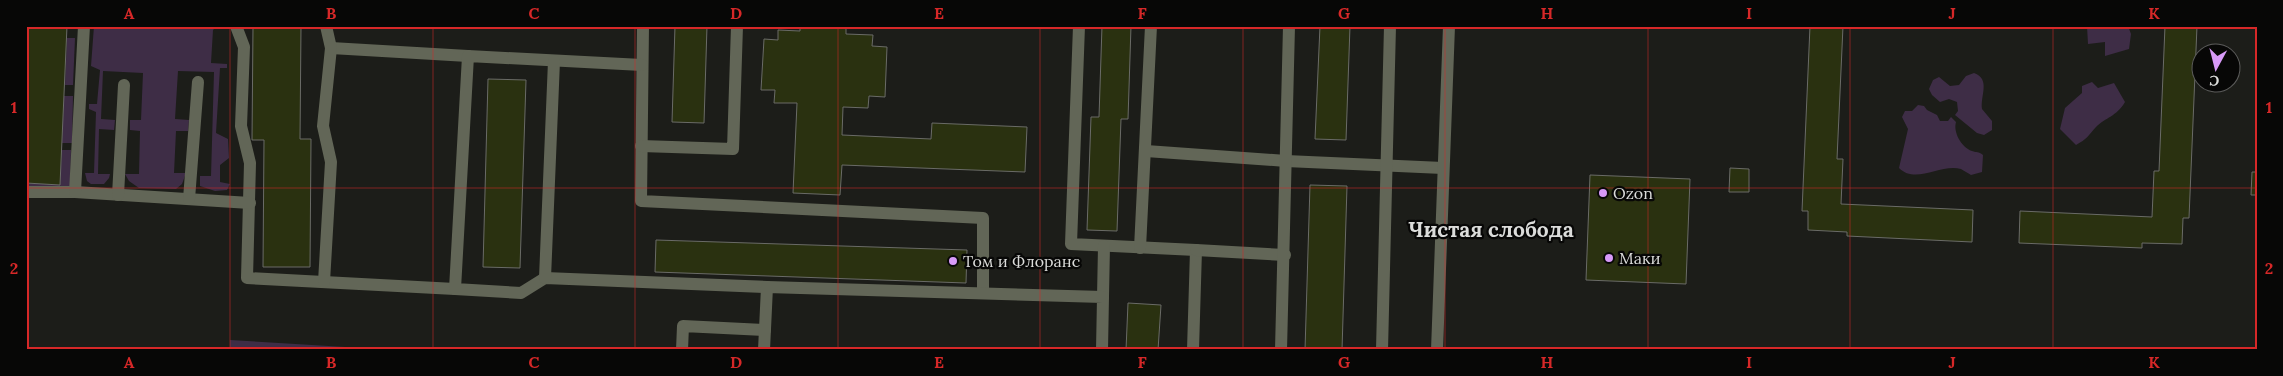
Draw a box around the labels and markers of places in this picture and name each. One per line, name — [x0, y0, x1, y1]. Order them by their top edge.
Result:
place label: Ozon — [1613, 183, 1653, 203]
marker: Ozon — [1597, 187, 1609, 199]
place label: Маки — [1619, 248, 1661, 268]
place label: Том и Флоранс — [963, 251, 1080, 271]
marker: Маки — [1603, 252, 1615, 264]
marker: Том и Флоранс — [947, 255, 959, 267]

